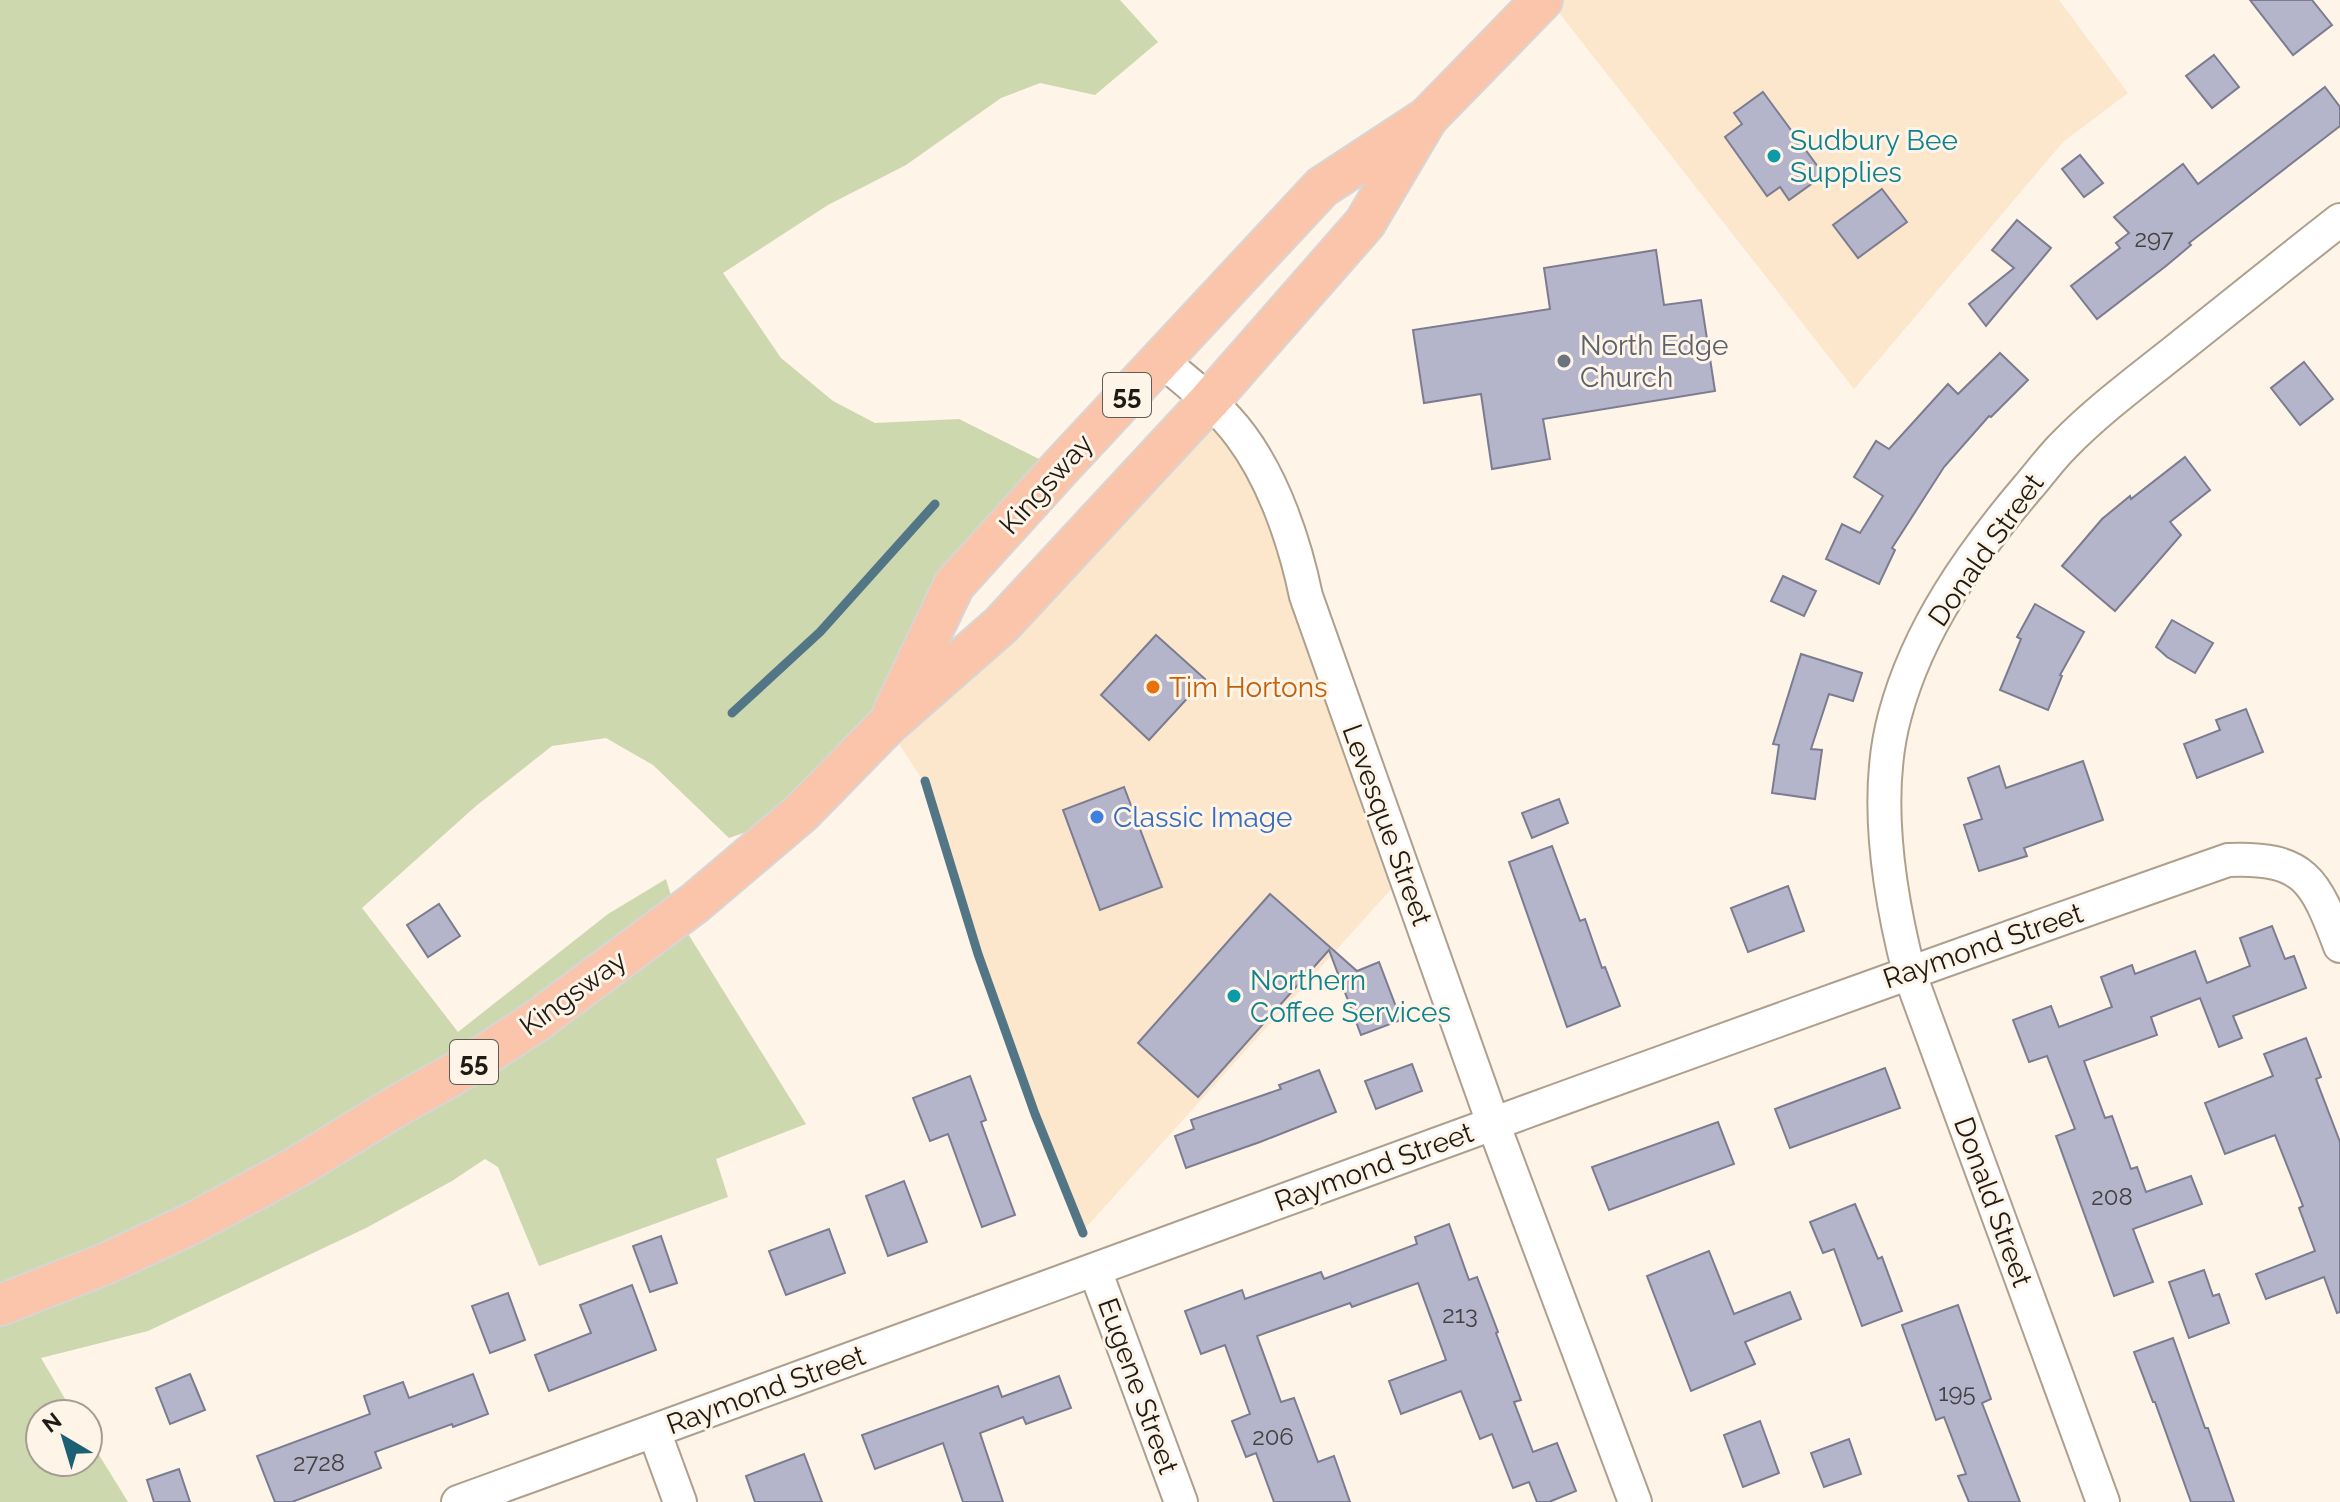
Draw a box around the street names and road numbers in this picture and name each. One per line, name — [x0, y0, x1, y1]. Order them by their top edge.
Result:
road number: 55 — [1103, 373, 1151, 417]
street label: Kingsway — [992, 427, 1100, 541]
street label: Donald Street — [1921, 467, 2051, 632]
street label: Levesque Street — [1335, 720, 1439, 931]
street label: Raymond Street — [1879, 896, 2088, 996]
street label: Kingsway — [513, 943, 633, 1043]
road number: 55 — [450, 1040, 498, 1084]
street label: Donald Street — [1947, 1113, 2039, 1292]
street label: Raymond Street — [1270, 1116, 1478, 1218]
street label: Eugene Street — [1091, 1294, 1185, 1479]
street label: Raymond Street — [662, 1339, 870, 1441]

